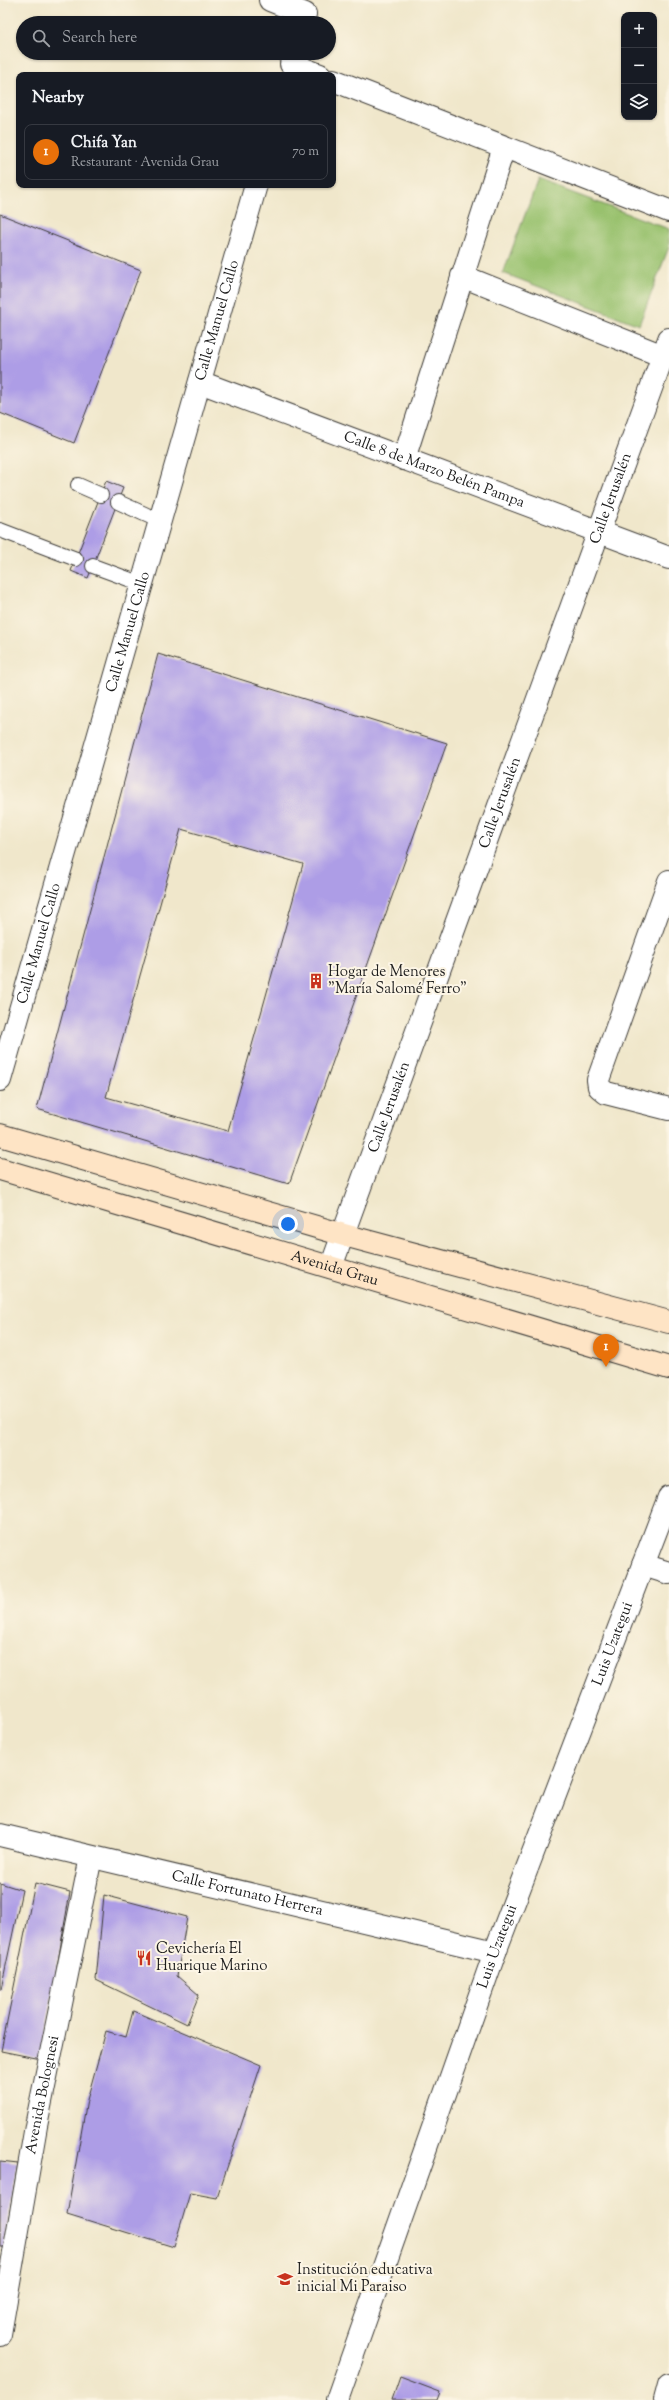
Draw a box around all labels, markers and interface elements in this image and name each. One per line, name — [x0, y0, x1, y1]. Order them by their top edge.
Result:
map controls — [621, 12, 657, 120]
button: + — [621, 12, 657, 48]
search box — [16, 16, 336, 60]
icon: search — [30, 27, 52, 49]
text: Search here — [62, 28, 137, 49]
button: − — [621, 48, 657, 84]
button: layers — [621, 84, 657, 120]
text: Nearby — [32, 86, 84, 110]
text: Chifa Yan — [71, 133, 137, 154]
text: 1 — [44, 143, 48, 161]
text: 70 m — [292, 143, 319, 161]
text: Restaurant · Avenida Grau — [71, 154, 219, 172]
street label: Calle Manuel Callo — [190, 258, 245, 383]
street label: Calle 8 de Marzo Belén Pampa — [341, 426, 528, 513]
street label: Calle Jerusalén — [585, 450, 637, 547]
street label: Calle Manuel Callo — [101, 569, 155, 695]
street label: Calle Jerusalén — [474, 754, 526, 851]
street label: Calle Manuel Callo — [12, 881, 66, 1006]
place label: Hogar de Menores "María Salomé Ferro" — [328, 962, 467, 1000]
building icon: Hogar de Menores "María Salomé Ferro" — [307, 972, 325, 990]
street label: Calle Jerusalén — [363, 1059, 415, 1156]
your location — [278, 1214, 298, 1234]
street label: Avenida Grau — [288, 1246, 381, 1292]
pin: 1 — [593, 1334, 619, 1367]
street label: Luis Uzategui — [587, 1599, 638, 1689]
street label: Calle Fortunato Herrera — [169, 1865, 325, 1921]
street label: Luis Uzategui — [472, 1902, 523, 1991]
place label: Cevichería El Huarique Marino — [156, 1939, 267, 1977]
restaurant icon: Cevichería El Huarique Marino — [135, 1949, 153, 1967]
street label: Avenida Bolognesi — [21, 2034, 65, 2156]
place label: Institución educativa inicial Mi Paraiso — [297, 2260, 433, 2298]
school or university icon: Institución educativa inicial Mi Paraiso — [276, 2270, 294, 2288]

